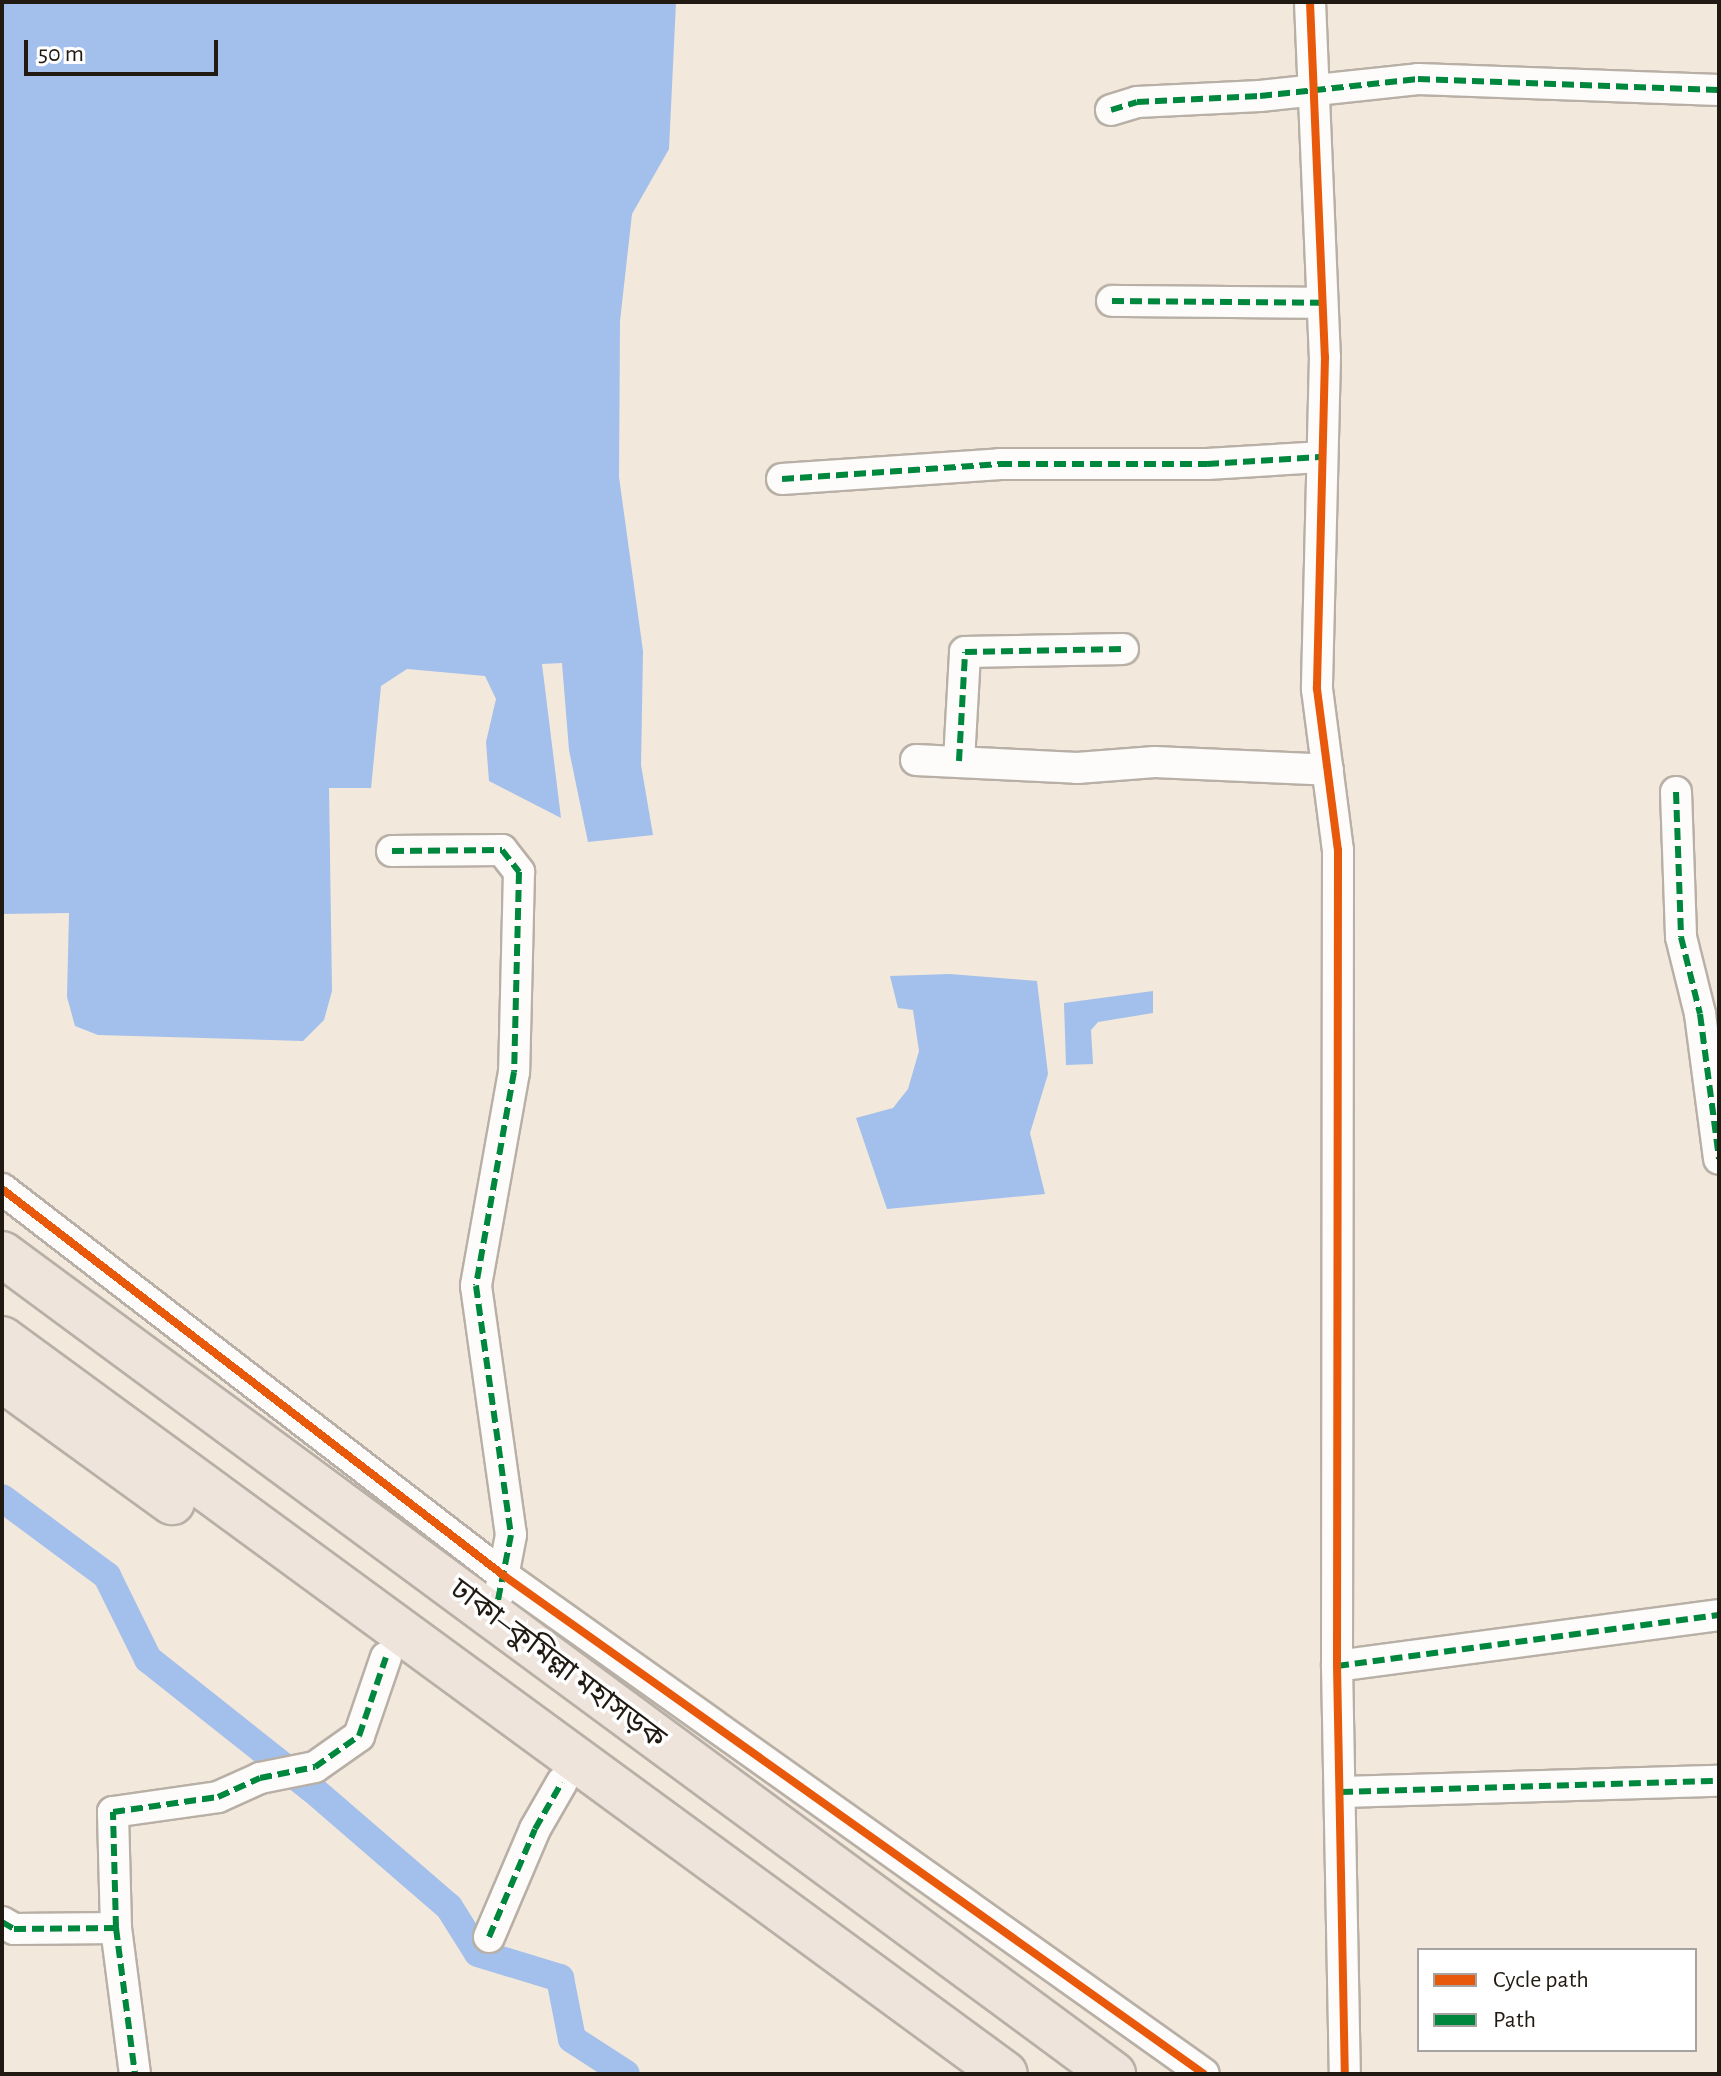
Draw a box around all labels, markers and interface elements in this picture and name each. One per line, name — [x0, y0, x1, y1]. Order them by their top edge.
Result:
scale bar — [28, 24, 222, 74]
text: 50 m — [38, 42, 84, 66]
street label: ঢাকা–কুমিল্লা মহাসড়ক — [443, 1571, 673, 1757]
legend — [1417, 1948, 1697, 2052]
text: Cycle path — [1493, 1968, 1589, 1992]
text: Path — [1493, 2008, 1536, 2032]

